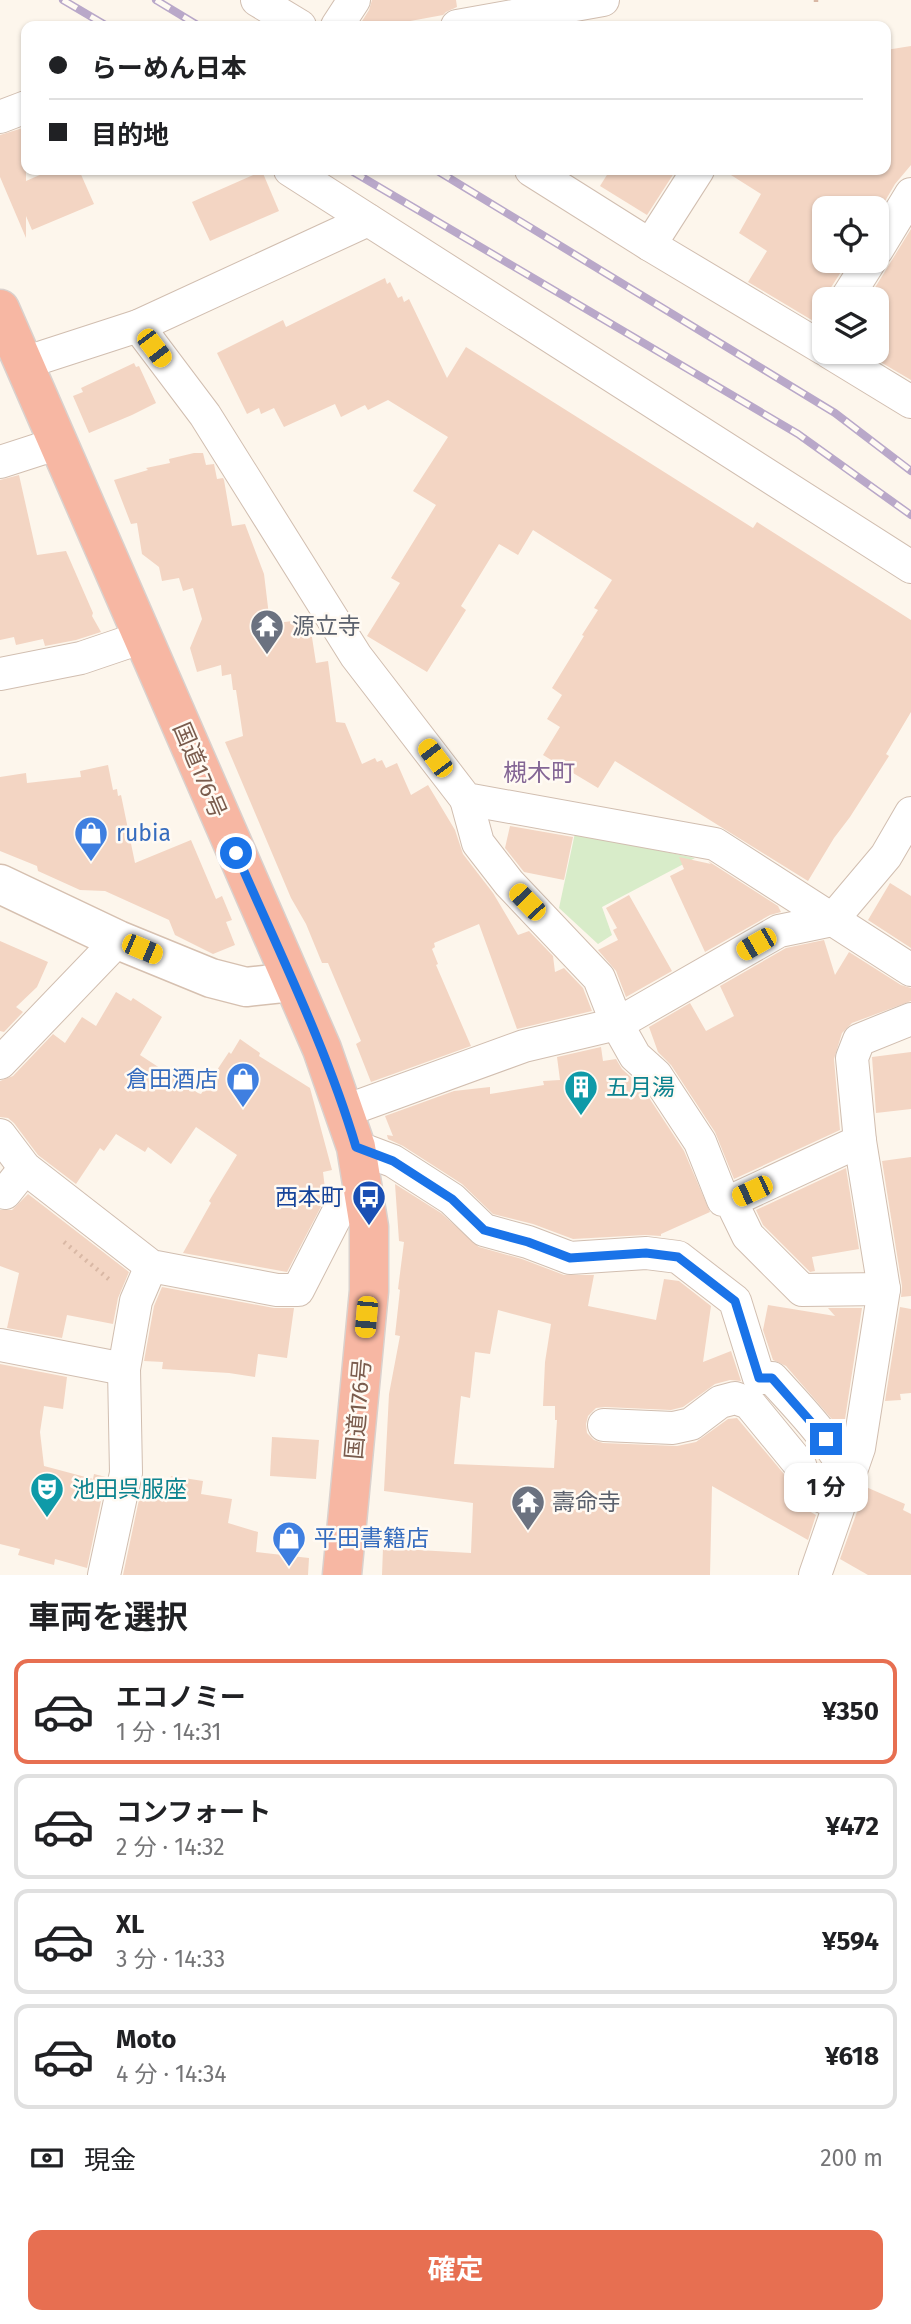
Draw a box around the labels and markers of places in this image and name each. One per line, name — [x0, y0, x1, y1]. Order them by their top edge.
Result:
temple icon: 源立寺 — [248, 607, 286, 656]
place label: 源立寺 — [292, 612, 361, 640]
shop icon: rubia — [72, 814, 110, 863]
place label: rubia — [116, 819, 171, 847]
shop icon: 倉田酒店 — [224, 1060, 262, 1109]
place label: 倉田酒店 — [126, 1065, 218, 1093]
building icon: 五月湯 — [562, 1068, 600, 1117]
place label: 五月湯 — [606, 1073, 675, 1101]
bus stop icon: 西本町 — [350, 1178, 388, 1227]
place label: 西本町 — [275, 1183, 344, 1211]
theatre icon: 池田呉服座 — [28, 1470, 66, 1519]
place label: 池田呉服座 — [72, 1475, 187, 1503]
temple icon: 壽命寺 — [509, 1483, 547, 1532]
place label: 壽命寺 — [552, 1488, 621, 1516]
shop icon: 平田書籍店 — [270, 1519, 308, 1568]
place label: 平田書籍店 — [314, 1524, 429, 1552]

